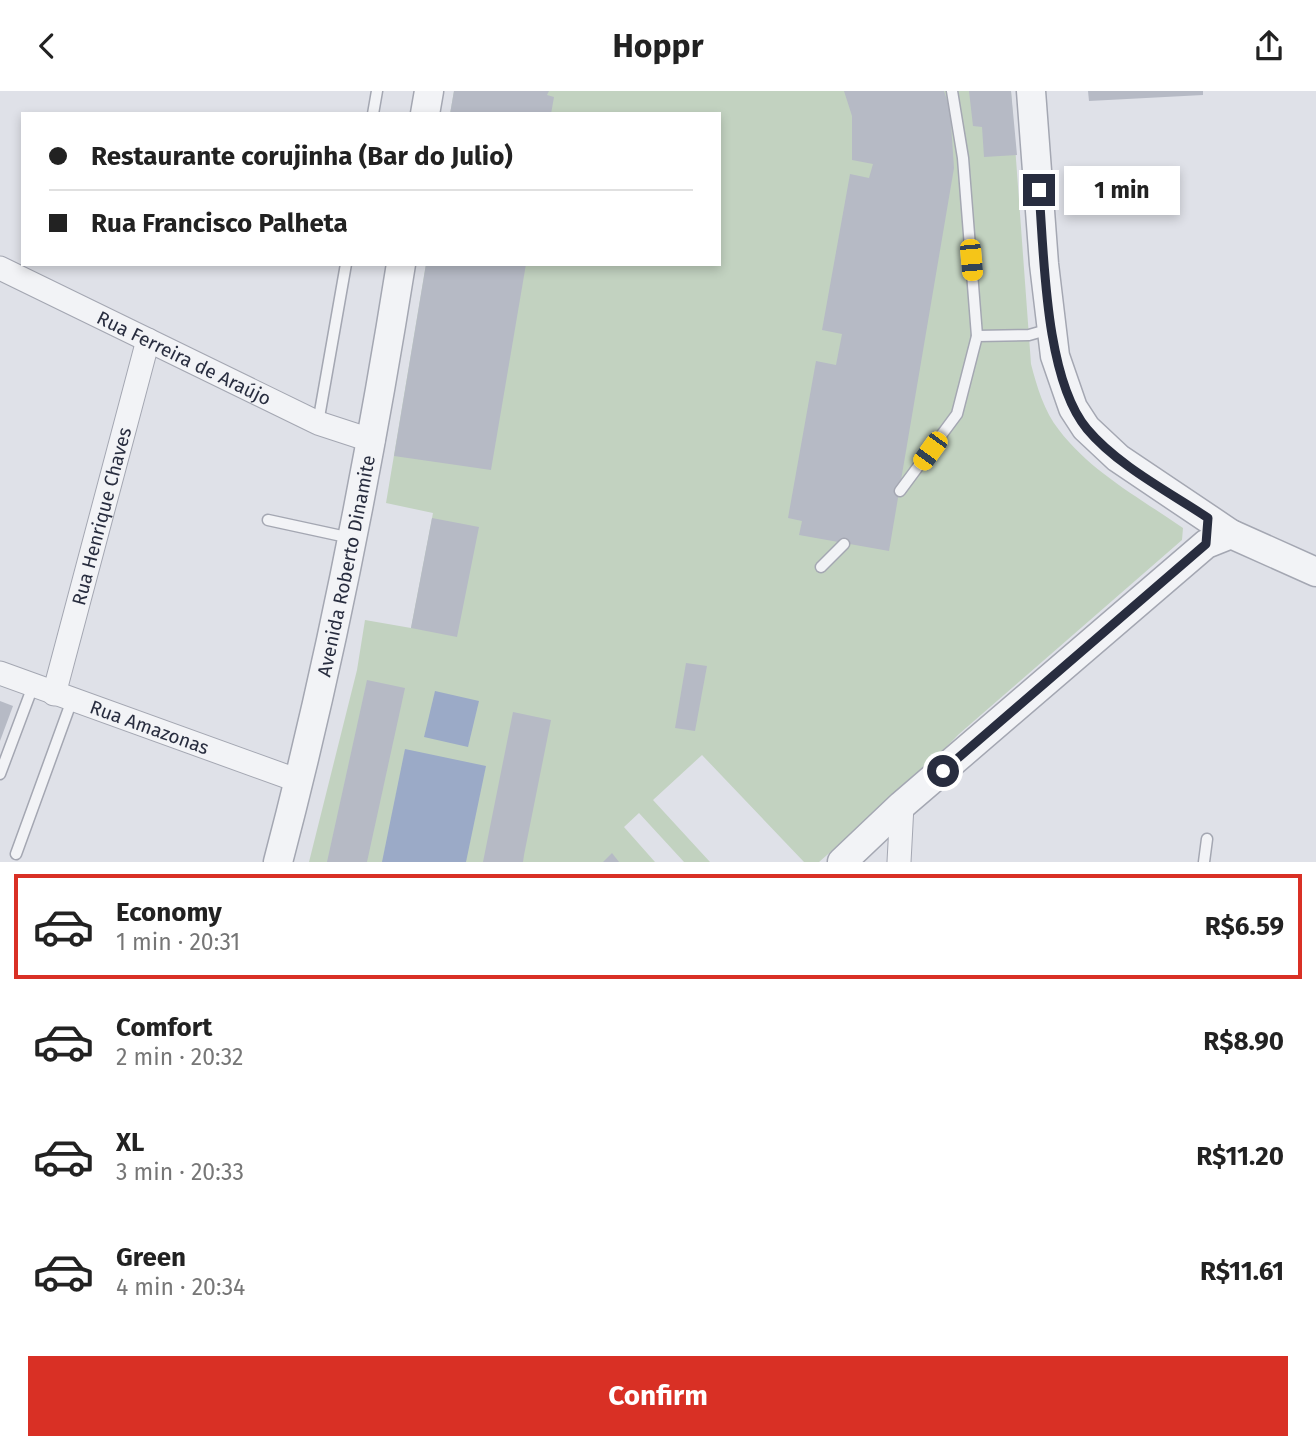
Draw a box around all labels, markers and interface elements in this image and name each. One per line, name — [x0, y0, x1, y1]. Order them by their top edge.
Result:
icon: back — [28, 27, 66, 65]
text: Hoppr — [612, 27, 704, 65]
icon: share — [1250, 27, 1288, 65]
text: Restaurante corujinha (Bar do Julio) — [91, 141, 513, 172]
callout: 1 min — [1064, 165, 1179, 215]
route end — [1023, 174, 1055, 206]
text: 1 min — [1094, 176, 1150, 204]
text: Rua Francisco Palheta — [91, 208, 348, 239]
car — [959, 238, 984, 282]
street label: Rua Ferreira de Araújo — [93, 306, 275, 410]
street label: Rua Henrique Chaves — [67, 425, 136, 608]
car — [910, 428, 951, 474]
street label: Avenida Roberto Dinamite — [312, 453, 380, 679]
street label: Rua Amazonas — [87, 695, 212, 760]
route start — [927, 755, 959, 787]
icon: car — [32, 895, 95, 958]
text: Economy — [116, 897, 222, 928]
text: R$6.59 — [1205, 911, 1284, 942]
text: 1 min · 20:31 — [116, 928, 240, 956]
icon: car — [32, 1010, 95, 1073]
text: Comfort — [116, 1012, 212, 1043]
text: R$8.90 — [1203, 1026, 1284, 1057]
text: 2 min · 20:32 — [116, 1043, 243, 1071]
icon: car — [32, 1125, 95, 1188]
text: XL — [116, 1127, 144, 1158]
text: R$11.20 — [1196, 1141, 1284, 1172]
text: 3 min · 20:33 — [116, 1158, 244, 1186]
icon: car — [32, 1240, 95, 1303]
text: Green — [116, 1242, 186, 1273]
text: R$11.61 — [1200, 1256, 1284, 1287]
text: 4 min · 20:34 — [116, 1273, 245, 1301]
button: Confirm — [28, 1356, 1288, 1436]

